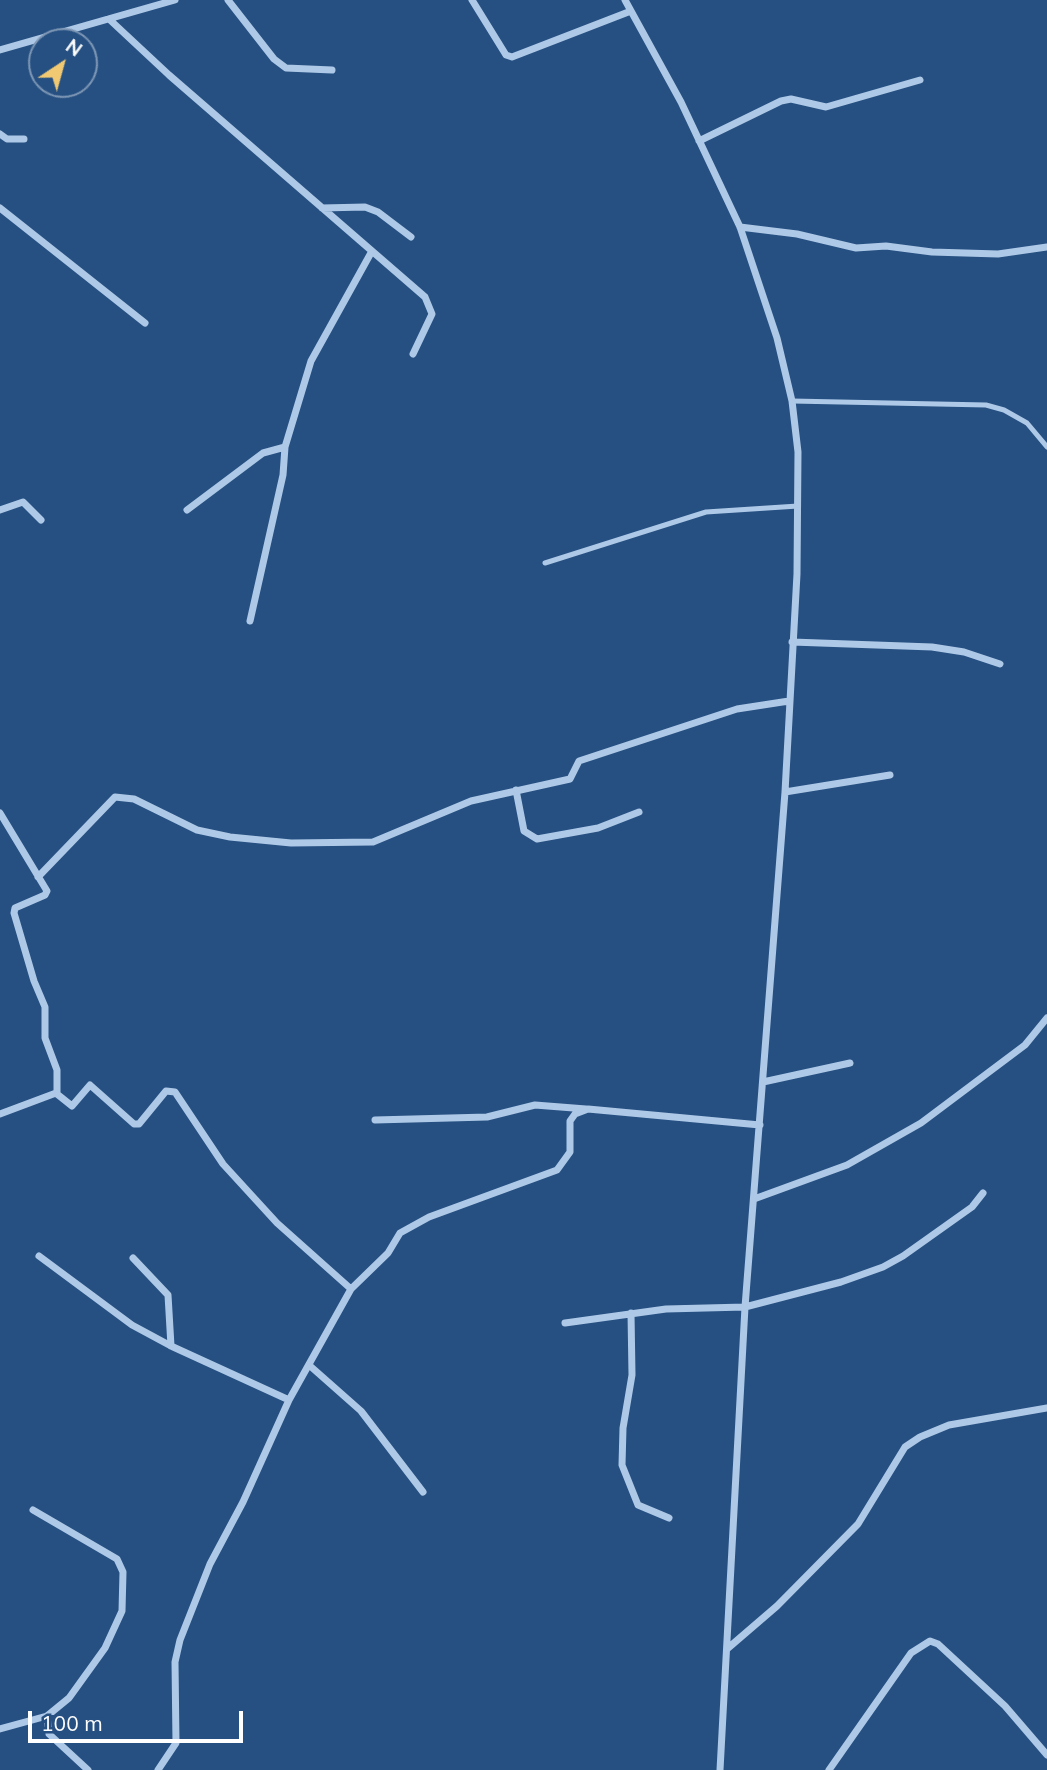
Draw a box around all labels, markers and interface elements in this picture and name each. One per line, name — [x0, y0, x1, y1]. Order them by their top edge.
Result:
north arrow — [28, 28, 98, 98]
text: N — [61, 34, 87, 62]
scale bar — [32, 1696, 247, 1740]
text: 100 m — [41, 1710, 103, 1736]

